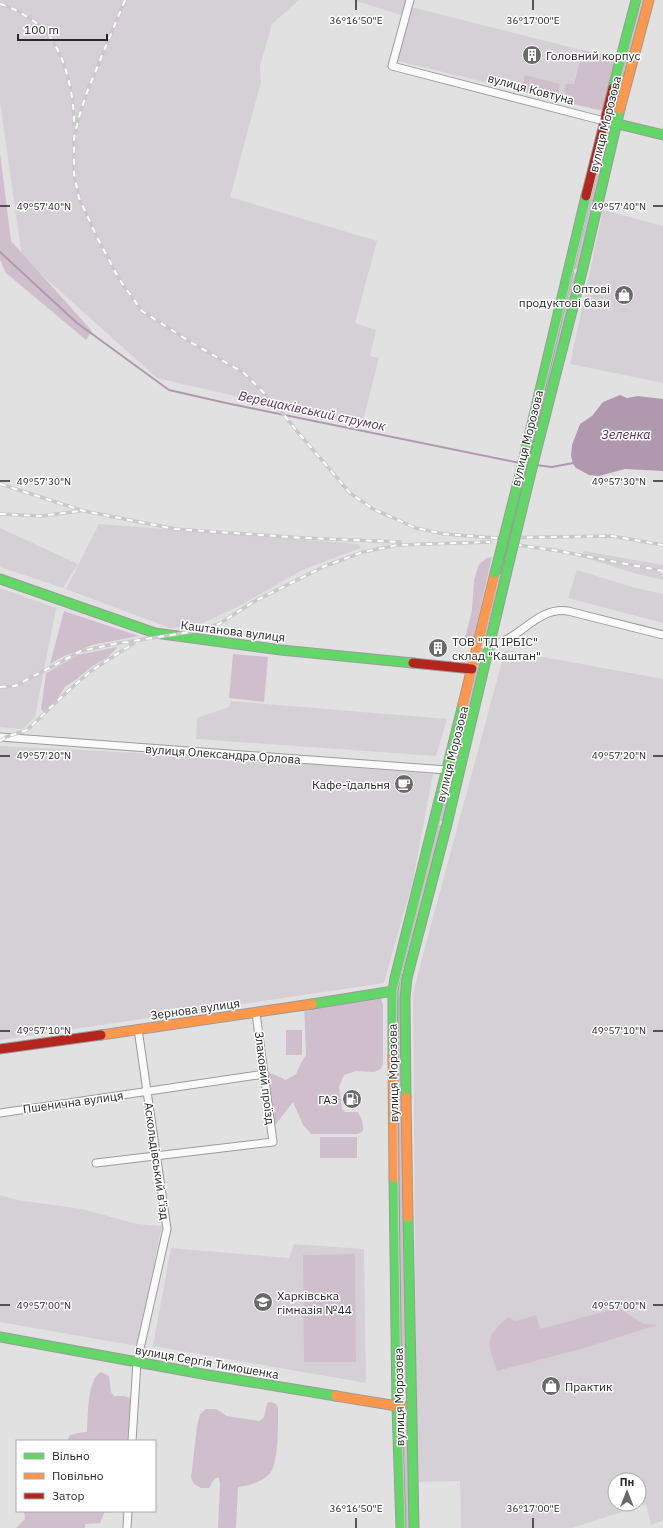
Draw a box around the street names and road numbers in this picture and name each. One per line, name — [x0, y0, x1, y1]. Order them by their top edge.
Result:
street label: вулиця Ковтуна — [486, 70, 576, 108]
street label: вулиця Морозова — [586, 74, 624, 174]
street label: вулиця Морозова — [508, 388, 546, 488]
street label: Каштанова вулиця — [180, 617, 286, 645]
street label: вулиця Морозова — [433, 704, 471, 804]
street label: вулиця Олександра Орлова — [145, 741, 302, 767]
street label: Зернова вулиця — [149, 995, 241, 1023]
street label: вулиця Морозова — [385, 1023, 401, 1122]
street label: Злаковий проїзд — [252, 1031, 278, 1125]
street label: Пшенична вулиця — [22, 1088, 124, 1116]
street label: Аскольдівський в'їзд — [141, 1101, 173, 1221]
street label: вулиця Сергія Тимошенка — [134, 1342, 281, 1382]
street label: вулиця Морозова — [391, 1347, 407, 1446]

